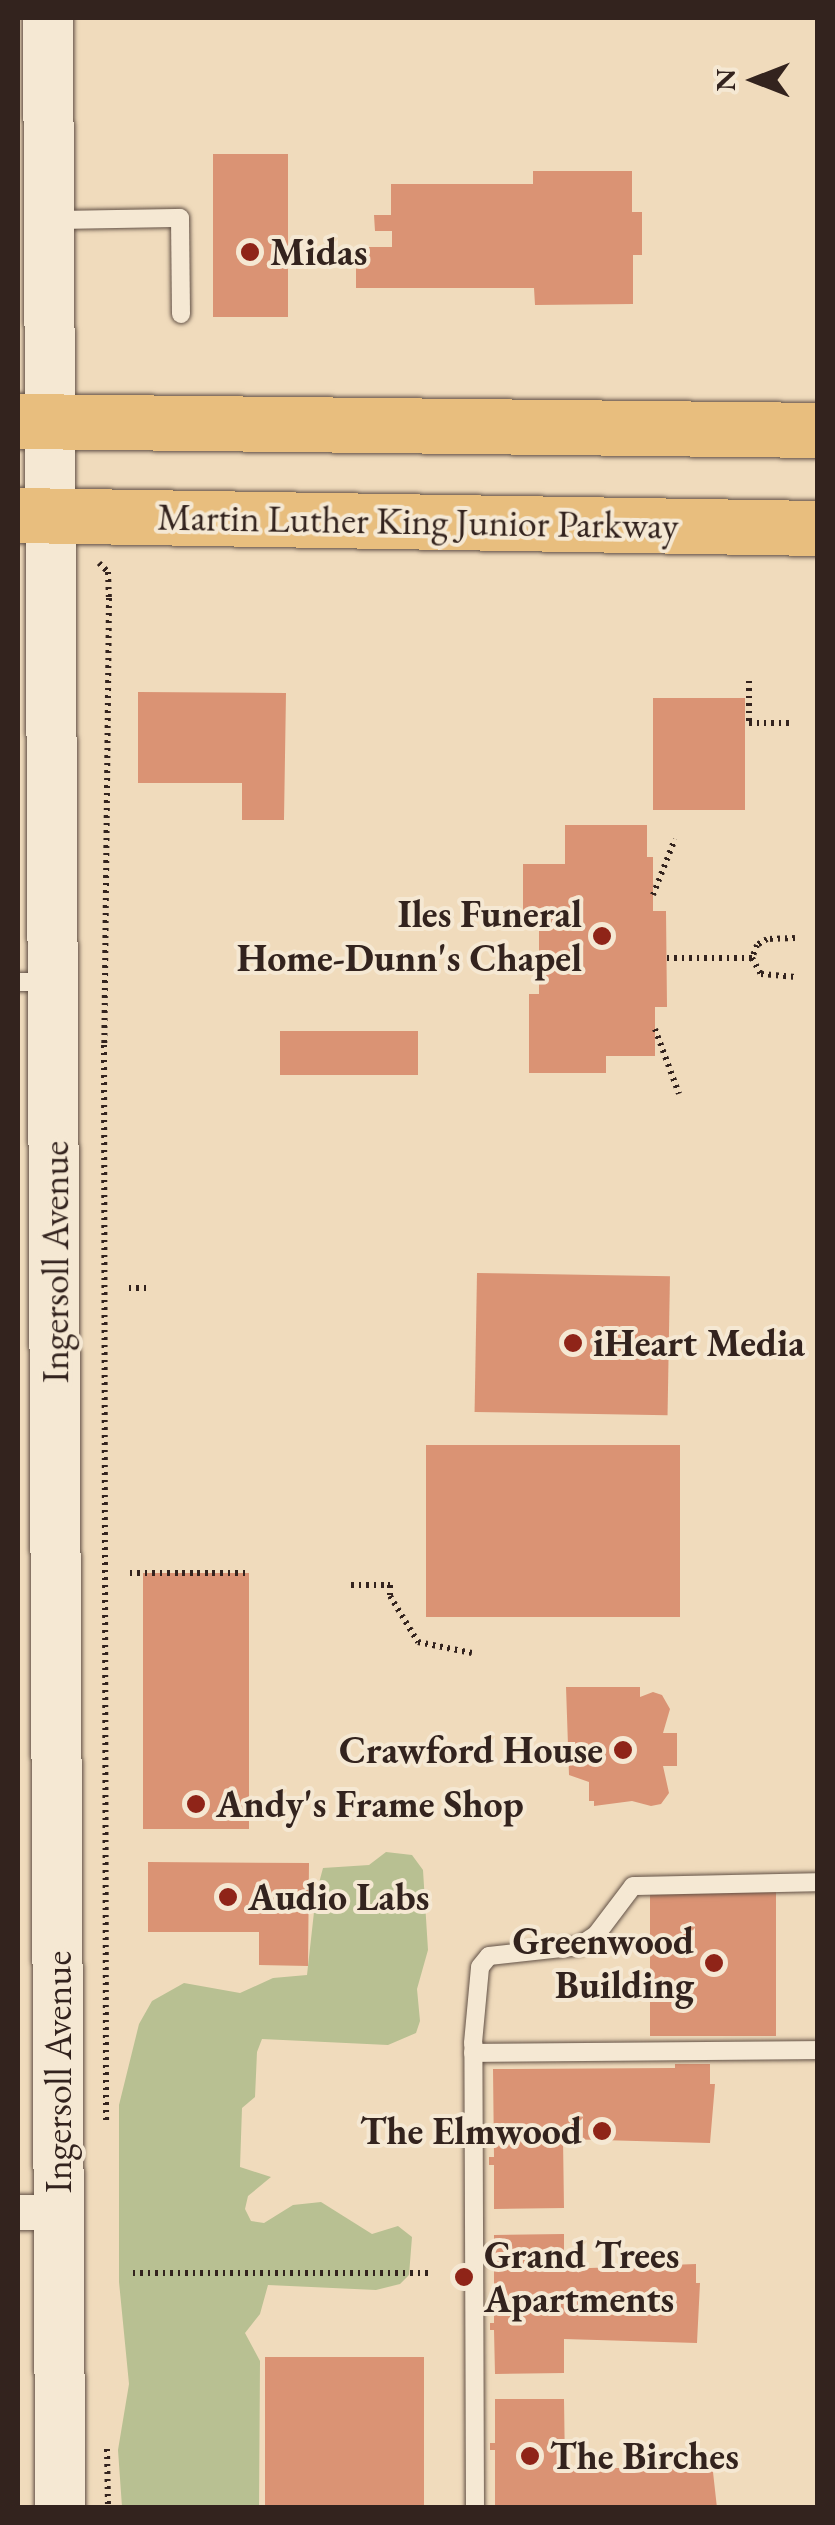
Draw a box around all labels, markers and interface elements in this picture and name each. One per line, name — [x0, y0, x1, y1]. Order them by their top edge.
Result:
north arrow — [705, 30, 805, 130]
text: N — [707, 69, 743, 91]
place label: Midas — [270, 229, 367, 275]
marker: Midas — [239, 241, 261, 263]
street label: Martin Luther King Junior Parkway — [157, 494, 679, 548]
place label: Iles Funeral Home-Dunn's Chapel — [237, 891, 582, 981]
marker: Iles Funeral Home-Dunn's Chapel — [591, 925, 613, 947]
street label: Ingersoll Avenue — [32, 1141, 78, 1383]
place label: iHeart Media — [593, 1320, 805, 1366]
marker: iHeart Media — [562, 1332, 584, 1354]
place label: Crawford House — [339, 1727, 603, 1773]
marker: Crawford House — [612, 1739, 634, 1761]
place label: Andy's Frame Shop — [216, 1781, 524, 1827]
marker: Andy's Frame Shop — [185, 1793, 207, 1815]
place label: Audio Labs — [248, 1874, 429, 1920]
marker: Audio Labs — [217, 1886, 239, 1908]
place label: Greenwood Building — [513, 1918, 694, 2008]
street label: Ingersoll Avenue — [35, 1951, 81, 2193]
marker: Greenwood Building — [703, 1952, 725, 1974]
place label: The Elmwood — [360, 2108, 582, 2154]
marker: The Elmwood — [591, 2120, 613, 2142]
place label: Grand Trees Apartments — [484, 2232, 679, 2322]
marker: Grand Trees Apartments — [453, 2266, 475, 2288]
place label: The Birches — [550, 2433, 739, 2479]
marker: The Birches — [519, 2445, 541, 2467]

